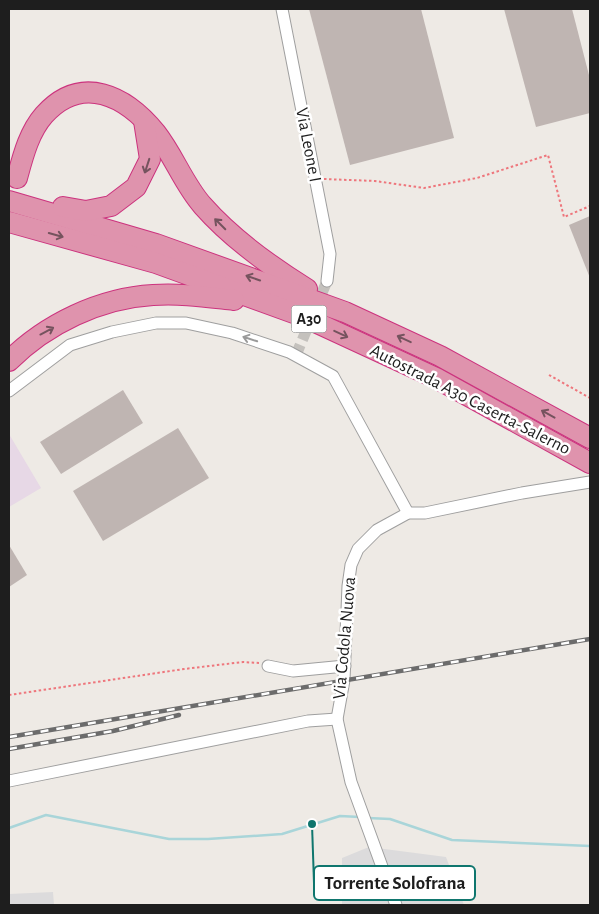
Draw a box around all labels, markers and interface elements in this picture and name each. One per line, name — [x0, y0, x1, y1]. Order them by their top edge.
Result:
street label: Via Leone I — [292, 106, 324, 184]
one-way arrow — [142, 158, 151, 174]
one-way arrow — [213, 218, 226, 230]
one-way arrow — [47, 230, 63, 240]
one-way arrow — [246, 273, 262, 282]
road number: A30 — [292, 306, 326, 332]
one-way arrow — [39, 326, 54, 335]
one-way arrow — [333, 330, 348, 339]
one-way arrow — [243, 334, 259, 343]
one-way arrow — [397, 334, 412, 344]
street label: Autostrada A30 Caserta-Salerno — [367, 342, 573, 458]
one-way arrow — [541, 409, 555, 419]
street label: Via Codola Nuova — [331, 576, 359, 700]
callout: Torrente Solofrana — [314, 866, 475, 900]
text: Torrente Solofrana — [324, 874, 466, 893]

